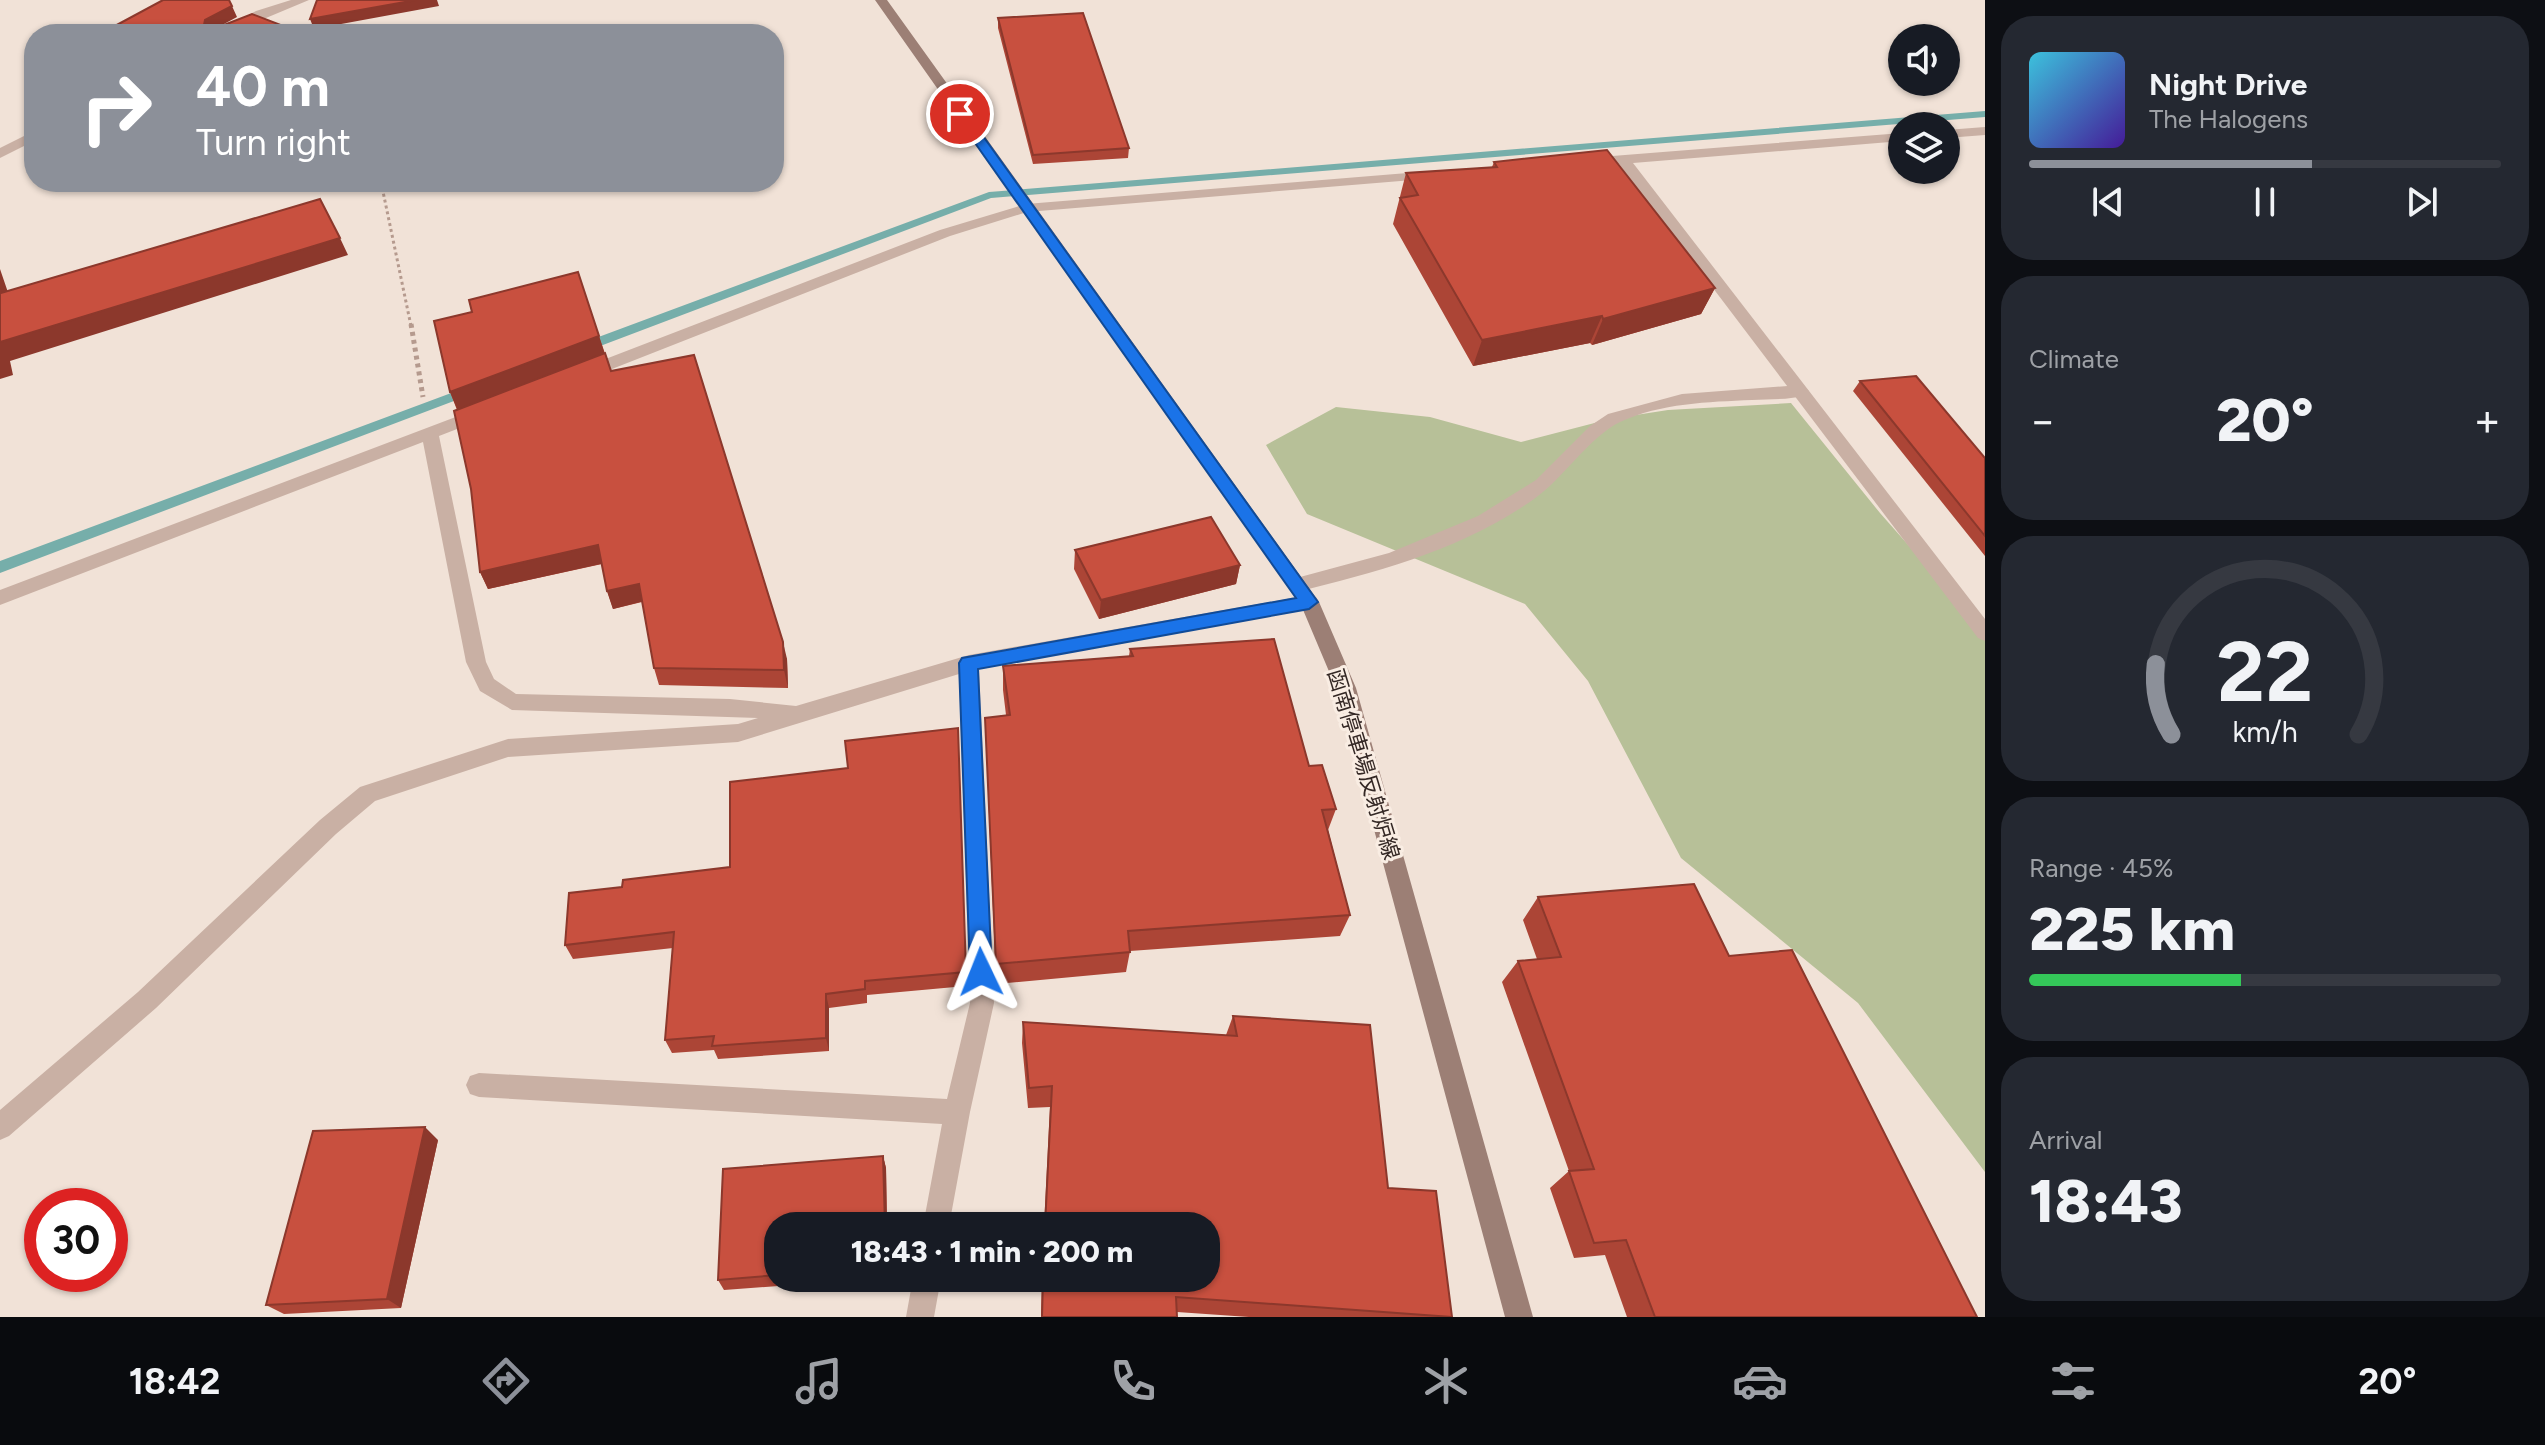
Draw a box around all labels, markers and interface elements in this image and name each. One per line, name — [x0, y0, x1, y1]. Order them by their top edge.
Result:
map controls — [1888, 24, 1960, 184]
button: sound — [1888, 24, 1960, 96]
text: 40 m — [196, 53, 330, 120]
icon: right — [64, 56, 168, 160]
text: Night Drive — [2149, 66, 2307, 103]
pin — [926, 80, 994, 148]
icon: arrive — [938, 92, 982, 136]
text: The Halogens — [2149, 103, 2308, 135]
button: layers — [1888, 112, 1960, 184]
text: Turn right — [196, 121, 351, 164]
icon: previous — [2086, 180, 2130, 224]
icon: pause — [2243, 180, 2287, 224]
icon: next — [2400, 180, 2444, 224]
text: Climate — [2029, 343, 2119, 375]
text: 20° — [2216, 384, 2314, 456]
text: − — [2029, 394, 2056, 447]
text: + — [2474, 394, 2501, 447]
text: 22 — [2217, 621, 2313, 721]
street label: 函南停車場反射炉線 — [1322, 666, 1405, 863]
text: km/h — [2232, 715, 2298, 749]
text: Range · 45% — [2029, 852, 2173, 884]
text: 225 km — [2029, 893, 2235, 965]
position arrow — [939, 930, 1023, 1014]
text: Arrival — [2029, 1124, 2102, 1156]
text: 18:43 — [2029, 1165, 2183, 1237]
speed limit sign: 30 — [24, 1188, 128, 1292]
text: 18:43 · 1 min · 200 m — [851, 1233, 1133, 1270]
icon: directions — [478, 1353, 534, 1409]
icon: music — [791, 1353, 847, 1409]
icon: phone — [1105, 1353, 1161, 1409]
icon: climate — [1418, 1353, 1474, 1409]
icon: car — [1732, 1353, 1788, 1409]
icon: filters — [2045, 1353, 2101, 1409]
text: 18:42 — [129, 1360, 220, 1403]
text: 20° — [2358, 1360, 2416, 1403]

